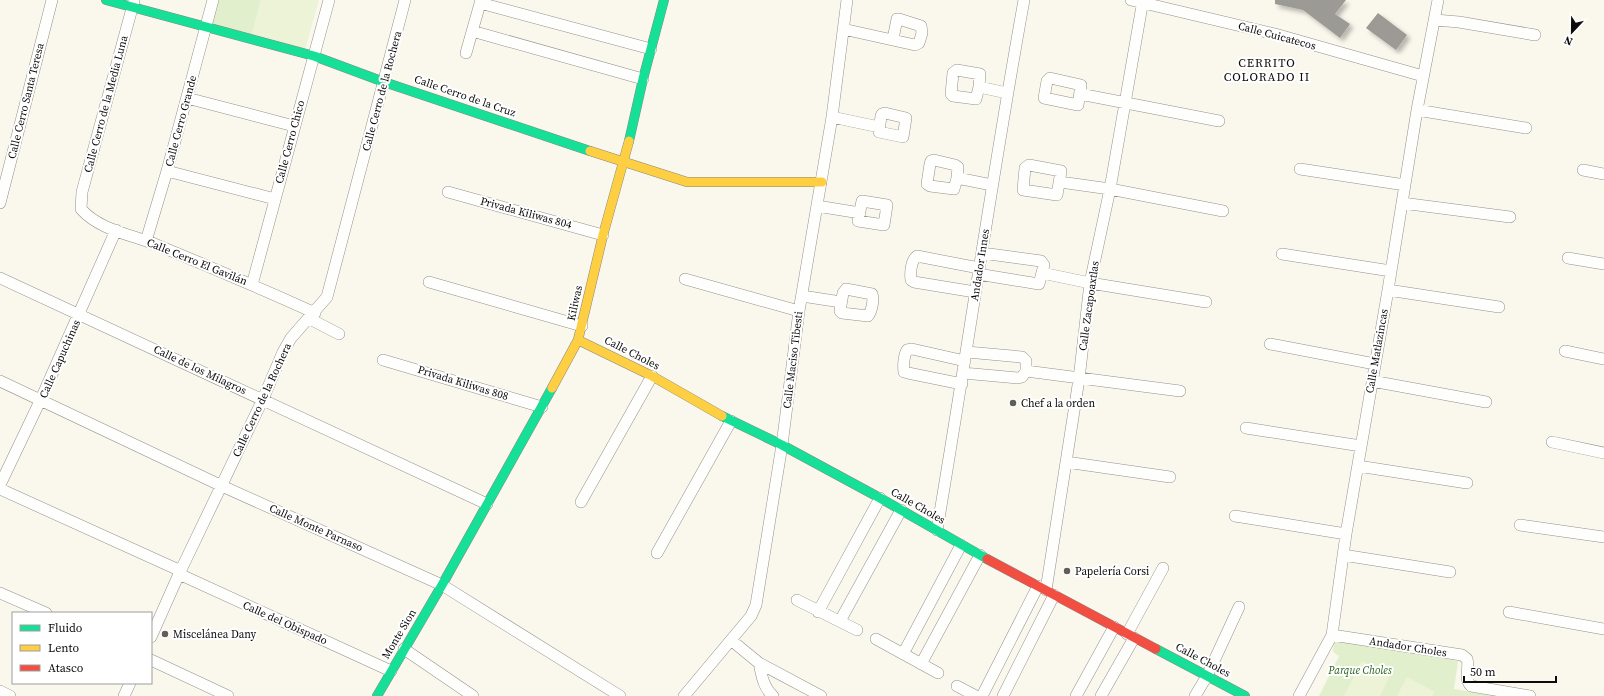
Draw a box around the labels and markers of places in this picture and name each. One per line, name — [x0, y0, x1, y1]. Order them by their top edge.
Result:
place label: Chef a la orden — [1021, 396, 1095, 411]
marker: Chef a la orden — [1008, 398, 1018, 408]
place label: Papelería Corsi — [1075, 564, 1149, 579]
marker: Papelería Corsi — [1062, 566, 1072, 576]
place label: Miscelánea Dany — [173, 627, 257, 642]
marker: Miscelánea Dany — [160, 629, 170, 639]

